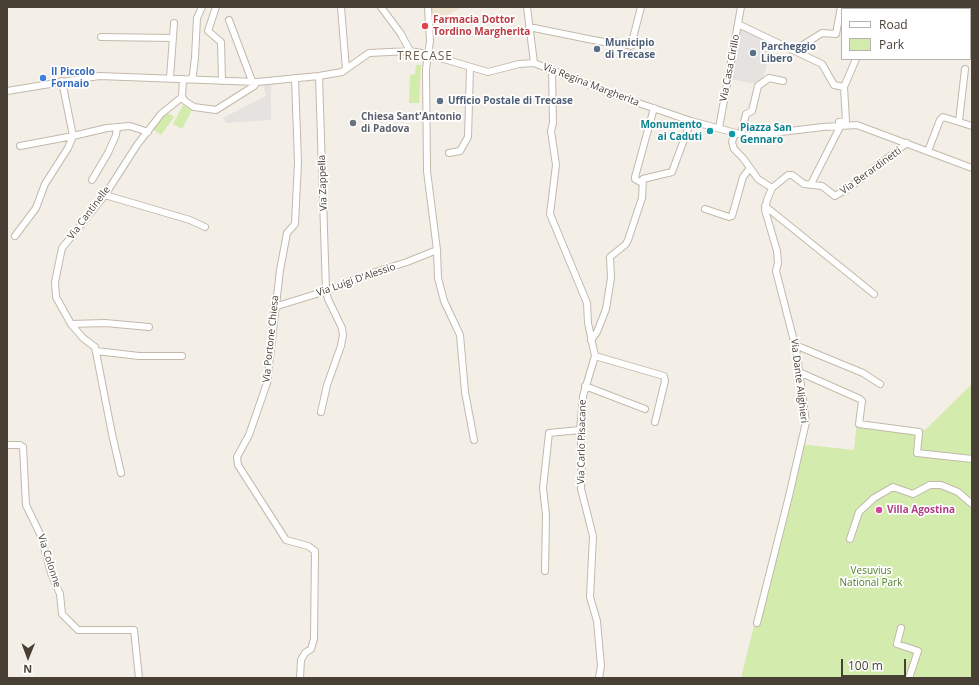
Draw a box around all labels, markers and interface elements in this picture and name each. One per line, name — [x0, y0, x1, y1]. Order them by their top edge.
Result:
legend — [841, 8, 971, 60]
place label: Farmacia Dottor Tordino Margherita — [433, 14, 530, 38]
text: Road — [879, 16, 908, 33]
marker: Farmacia Dottor Tordino Margherita — [420, 21, 430, 31]
street label: Via Casa Cirillo — [718, 34, 742, 102]
text: Park — [879, 36, 904, 53]
place label: Municipio di Trecase — [605, 37, 655, 60]
place label: Parcheggio Libero — [761, 41, 816, 64]
marker: Municipio di Trecase — [592, 44, 602, 54]
marker: Parcheggio Libero — [748, 48, 758, 58]
district label: TRECASE — [397, 50, 453, 64]
street label: Via Regina Margherita — [541, 61, 641, 109]
place label: Il Piccolo Fornaio — [51, 66, 95, 90]
marker: Il Piccolo Fornaio — [38, 73, 48, 83]
place label: Ufficio Postale di Trecase — [448, 95, 573, 107]
marker: Ufficio Postale di Trecase — [435, 96, 445, 106]
place label: Chiesa Sant'Antonio di Padova — [361, 111, 461, 134]
marker: Chiesa Sant'Antonio di Padova — [348, 118, 358, 128]
place label: Monumento ai Caduti — [640, 119, 702, 142]
place label: Piazza San Gennaro — [740, 122, 792, 146]
marker: Monumento ai Caduti — [705, 126, 715, 136]
marker: Piazza San Gennaro — [727, 129, 737, 139]
street label: Via Berardinetti — [838, 145, 904, 197]
street label: Via Zappella — [316, 155, 330, 211]
street label: Via Cantinelle — [65, 184, 113, 242]
street label: Via Luigi D'Alessio — [315, 261, 397, 299]
street label: Via Portone Chiesa — [260, 295, 282, 383]
street label: Via Dante Alighieri — [788, 338, 810, 424]
street label: Via Carlo Pisacane — [575, 400, 589, 484]
place label: Villa Agostina — [887, 504, 955, 516]
marker: Villa Agostina — [874, 505, 884, 515]
street label: Via Colonne — [35, 533, 63, 589]
park label: Vesuvius National Park — [840, 565, 902, 588]
north arrow — [8, 637, 48, 677]
scale bar — [843, 651, 908, 677]
text: 100 m — [848, 657, 883, 674]
text: N — [23, 662, 32, 677]

